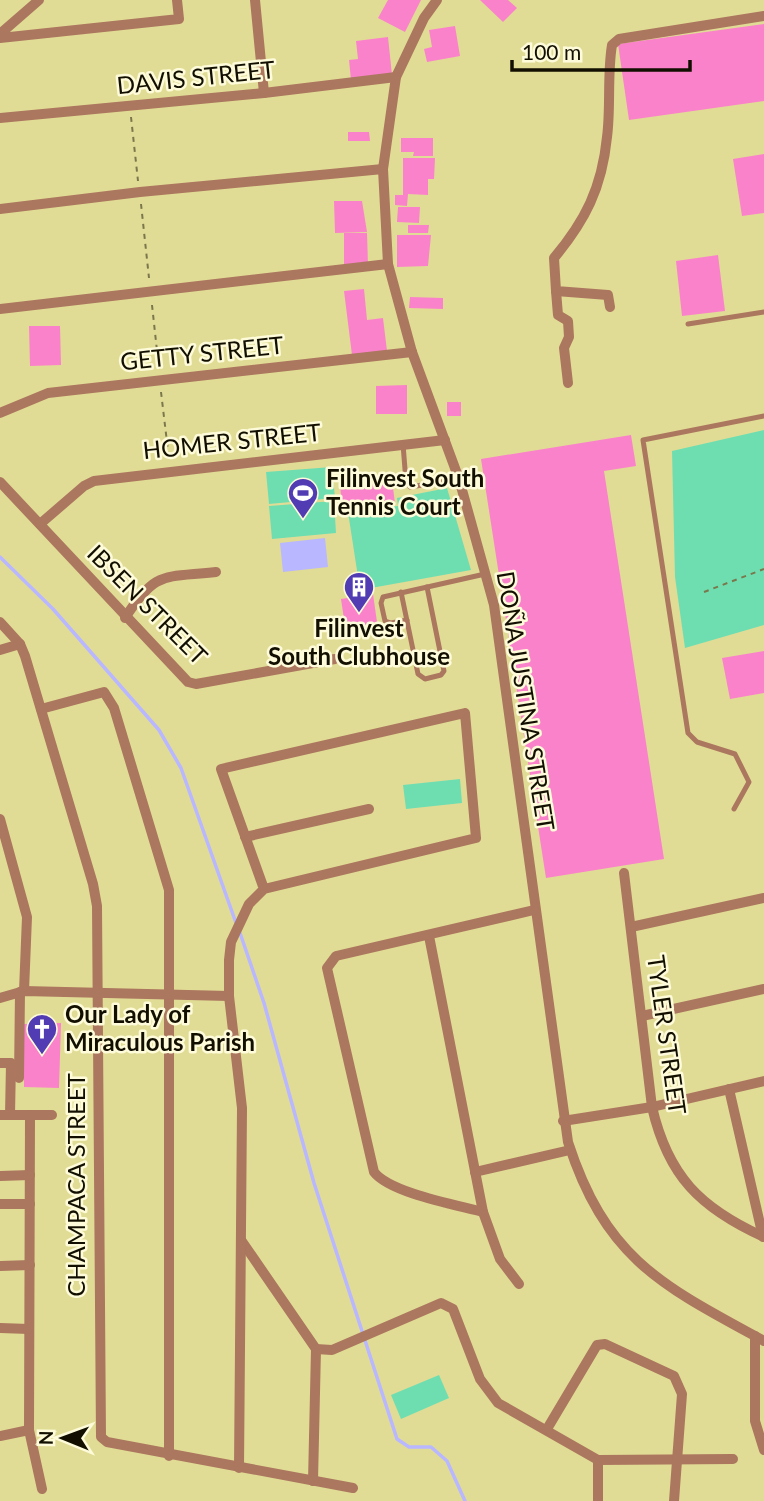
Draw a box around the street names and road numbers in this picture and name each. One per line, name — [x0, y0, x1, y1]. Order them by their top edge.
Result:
street label: DAVIS STREET — [115, 54, 276, 99]
street label: GETTY STREET — [119, 330, 285, 376]
street label: HOMER STREET — [141, 417, 322, 464]
street label: IBSEN STREET — [82, 538, 214, 670]
street label: DOÑA JUSTINA STREET — [492, 569, 561, 833]
street label: TYLER STREET — [642, 953, 693, 1116]
street label: CHAMPACA STREET — [61, 1073, 90, 1297]

